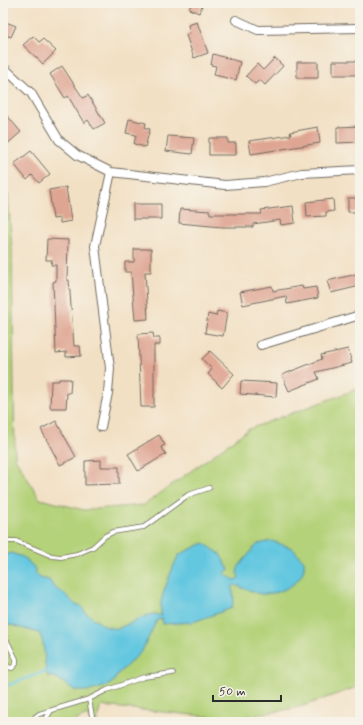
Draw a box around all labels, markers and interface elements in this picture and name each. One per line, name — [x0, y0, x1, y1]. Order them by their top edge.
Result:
scale bar — [213, 677, 281, 703]
text: 50 m — [219, 684, 246, 700]

